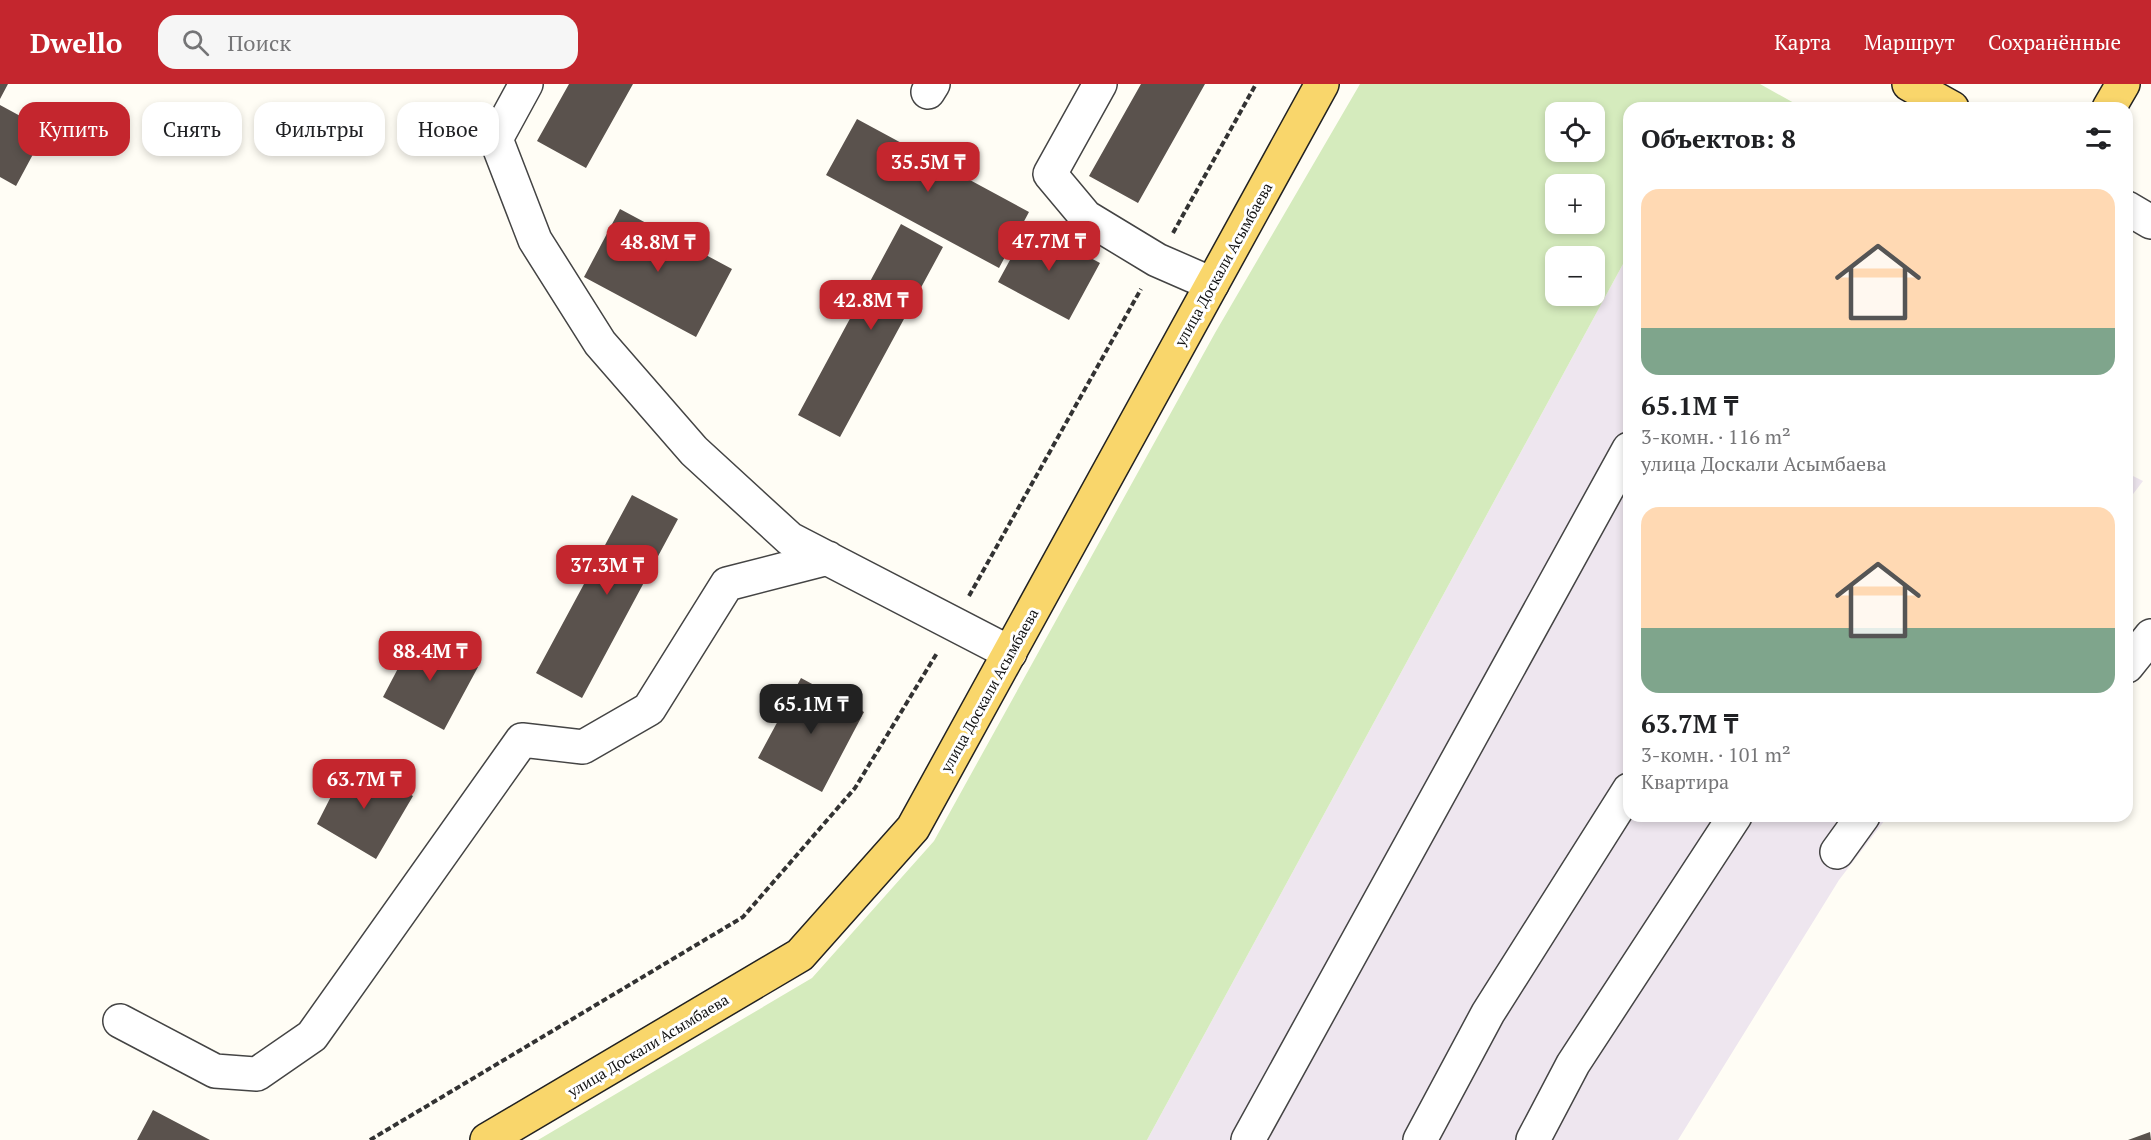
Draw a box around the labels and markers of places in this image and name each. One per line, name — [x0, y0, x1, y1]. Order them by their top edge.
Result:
pin: 35.5M ₸ — [873, 142, 983, 193]
pin: 47.7M ₸ — [994, 221, 1104, 272]
pin: 48.8M ₸ — [603, 222, 713, 273]
pin: 42.8M ₸ — [816, 280, 926, 331]
pin: 37.3M ₸ — [552, 545, 662, 596]
pin: 88.4M ₸ — [375, 631, 485, 682]
pin: 65.1M ₸ — [756, 684, 866, 735]
pin: 63.7M ₸ — [309, 759, 419, 810]

